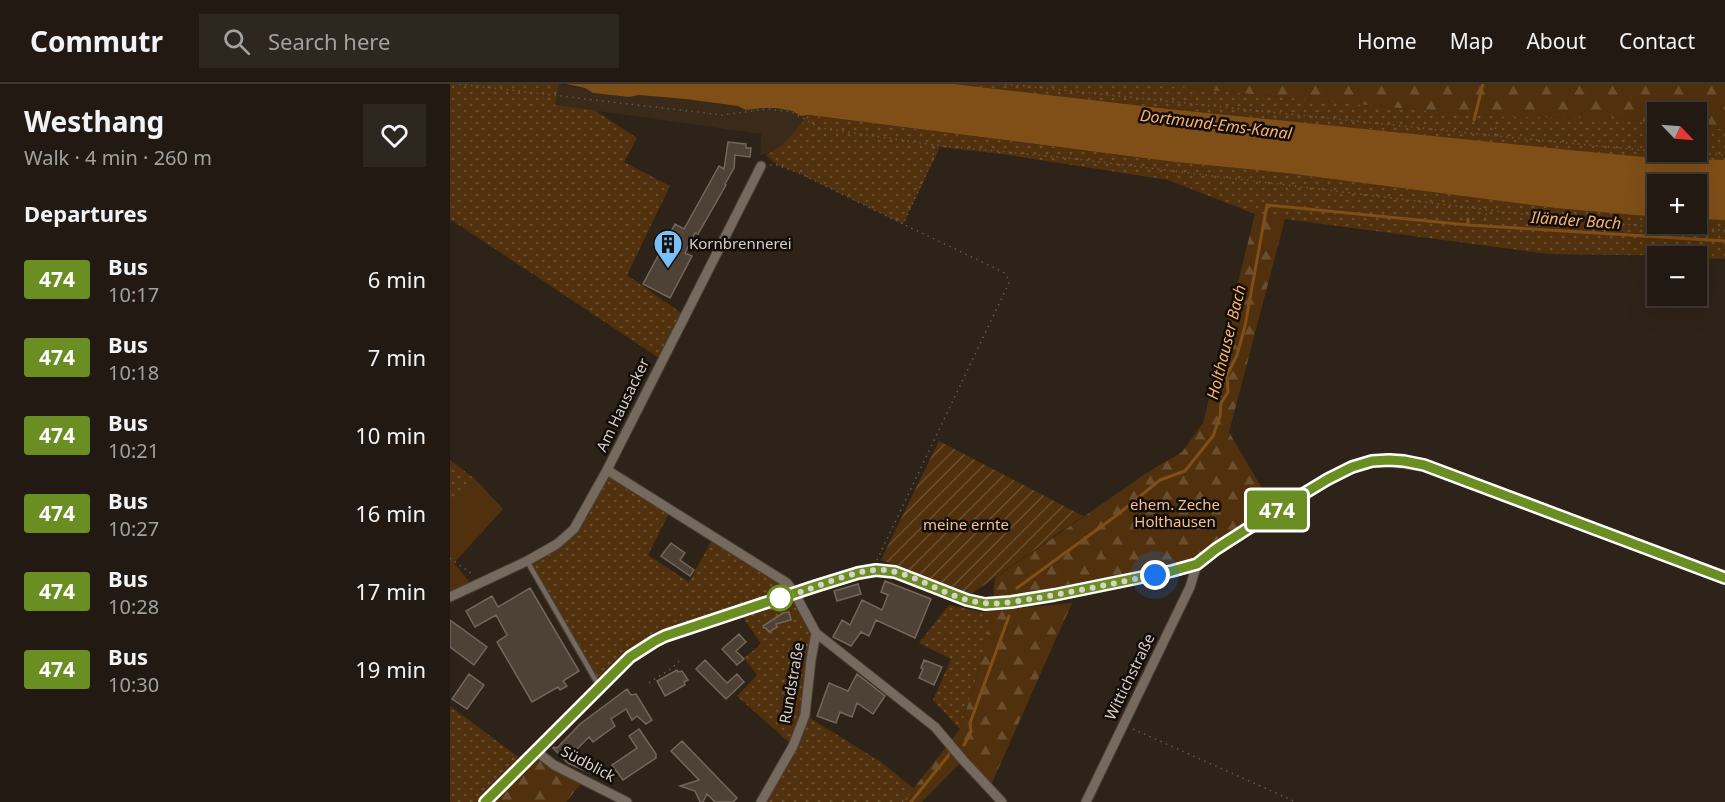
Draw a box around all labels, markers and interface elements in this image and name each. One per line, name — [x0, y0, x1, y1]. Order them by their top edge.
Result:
search box — [199, 14, 619, 68]
text: Commutr — [30, 22, 163, 60]
icon: search — [220, 25, 253, 58]
text: Search here — [268, 26, 390, 56]
text: Home — [1357, 27, 1417, 55]
text: Map — [1450, 27, 1493, 55]
text: About — [1526, 27, 1586, 55]
text: Contact — [1619, 27, 1695, 55]
text: Westhang — [24, 102, 164, 140]
north arrow — [1647, 102, 1707, 162]
map controls — [1647, 102, 1707, 306]
button: heart — [363, 104, 426, 167]
water label: Dortmund-Ems-Kanal — [1139, 104, 1294, 144]
text: Walk · 4 min · 260 m — [24, 144, 212, 171]
button: + — [1647, 174, 1707, 234]
text: Departures — [24, 198, 148, 228]
water label: Iländer Bach — [1529, 206, 1622, 234]
building icon: Kornbrennerei — [652, 228, 684, 270]
place label: Kornbrennerei — [689, 233, 792, 253]
button: − — [1647, 246, 1707, 306]
text: Bus — [108, 251, 148, 281]
text: 6 min — [368, 264, 426, 294]
text: 474 — [39, 265, 75, 293]
text: 10:17 — [108, 281, 159, 308]
water label: Holthauser Bach — [1201, 282, 1251, 402]
text: Bus — [108, 329, 148, 359]
text: 7 min — [368, 342, 426, 372]
text: 474 — [39, 343, 75, 371]
street label: Am Hausacker — [591, 354, 653, 455]
text: 10:18 — [108, 359, 159, 386]
text: Bus — [108, 407, 148, 437]
text: 10 min — [355, 420, 426, 450]
text: 474 — [39, 421, 75, 449]
text: 10:21 — [108, 437, 159, 464]
text: Bus — [108, 485, 148, 515]
line badge: 474 — [1242, 490, 1312, 530]
park label: ehem. Zeche Holthausen — [1130, 494, 1220, 531]
text: 474 — [1259, 496, 1295, 524]
text: 16 min — [355, 498, 426, 528]
text: 474 — [39, 499, 75, 527]
park label: meine ernte — [923, 514, 1009, 534]
text: 10:27 — [108, 515, 159, 542]
your location — [1140, 560, 1170, 590]
text: Bus — [108, 563, 148, 593]
text: 17 min — [355, 576, 426, 606]
text: 474 — [39, 577, 75, 605]
unlabelled marker — [767, 585, 793, 611]
text: 10:28 — [108, 593, 159, 620]
street label: Wittichstraße — [1100, 630, 1159, 723]
text: Bus — [108, 641, 148, 671]
street label: Rundstraße — [774, 641, 808, 725]
text: 19 min — [355, 654, 426, 684]
text: 474 — [39, 655, 75, 683]
text: 10:30 — [108, 671, 159, 698]
street label: Südblick — [558, 740, 619, 786]

